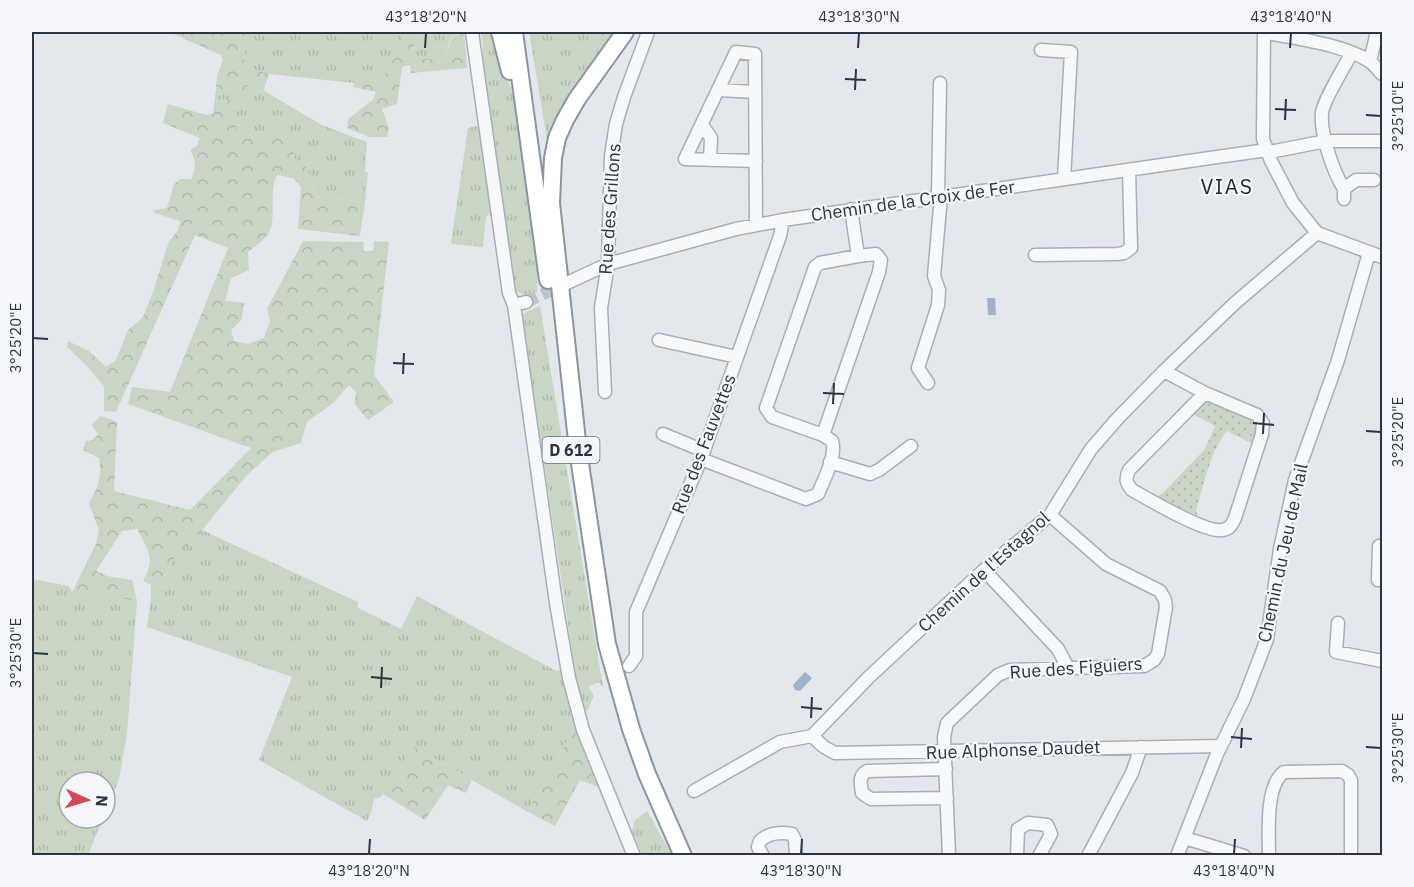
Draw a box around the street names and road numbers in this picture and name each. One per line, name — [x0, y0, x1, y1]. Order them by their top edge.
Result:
street label: Rue des Grillons — [593, 143, 626, 275]
street label: Chemin de la Croix de Fer — [810, 175, 1017, 226]
street label: Rue des Fauvettes — [666, 371, 741, 517]
road number: D 612 — [542, 437, 600, 463]
street label: Chemin du Jeu de Mail — [1252, 461, 1313, 645]
street label: Chemin de l'Estagnol — [913, 506, 1054, 637]
street label: Rue des Figuiers — [1009, 651, 1143, 684]
street label: Rue Alphonse Daudet — [925, 735, 1101, 764]

